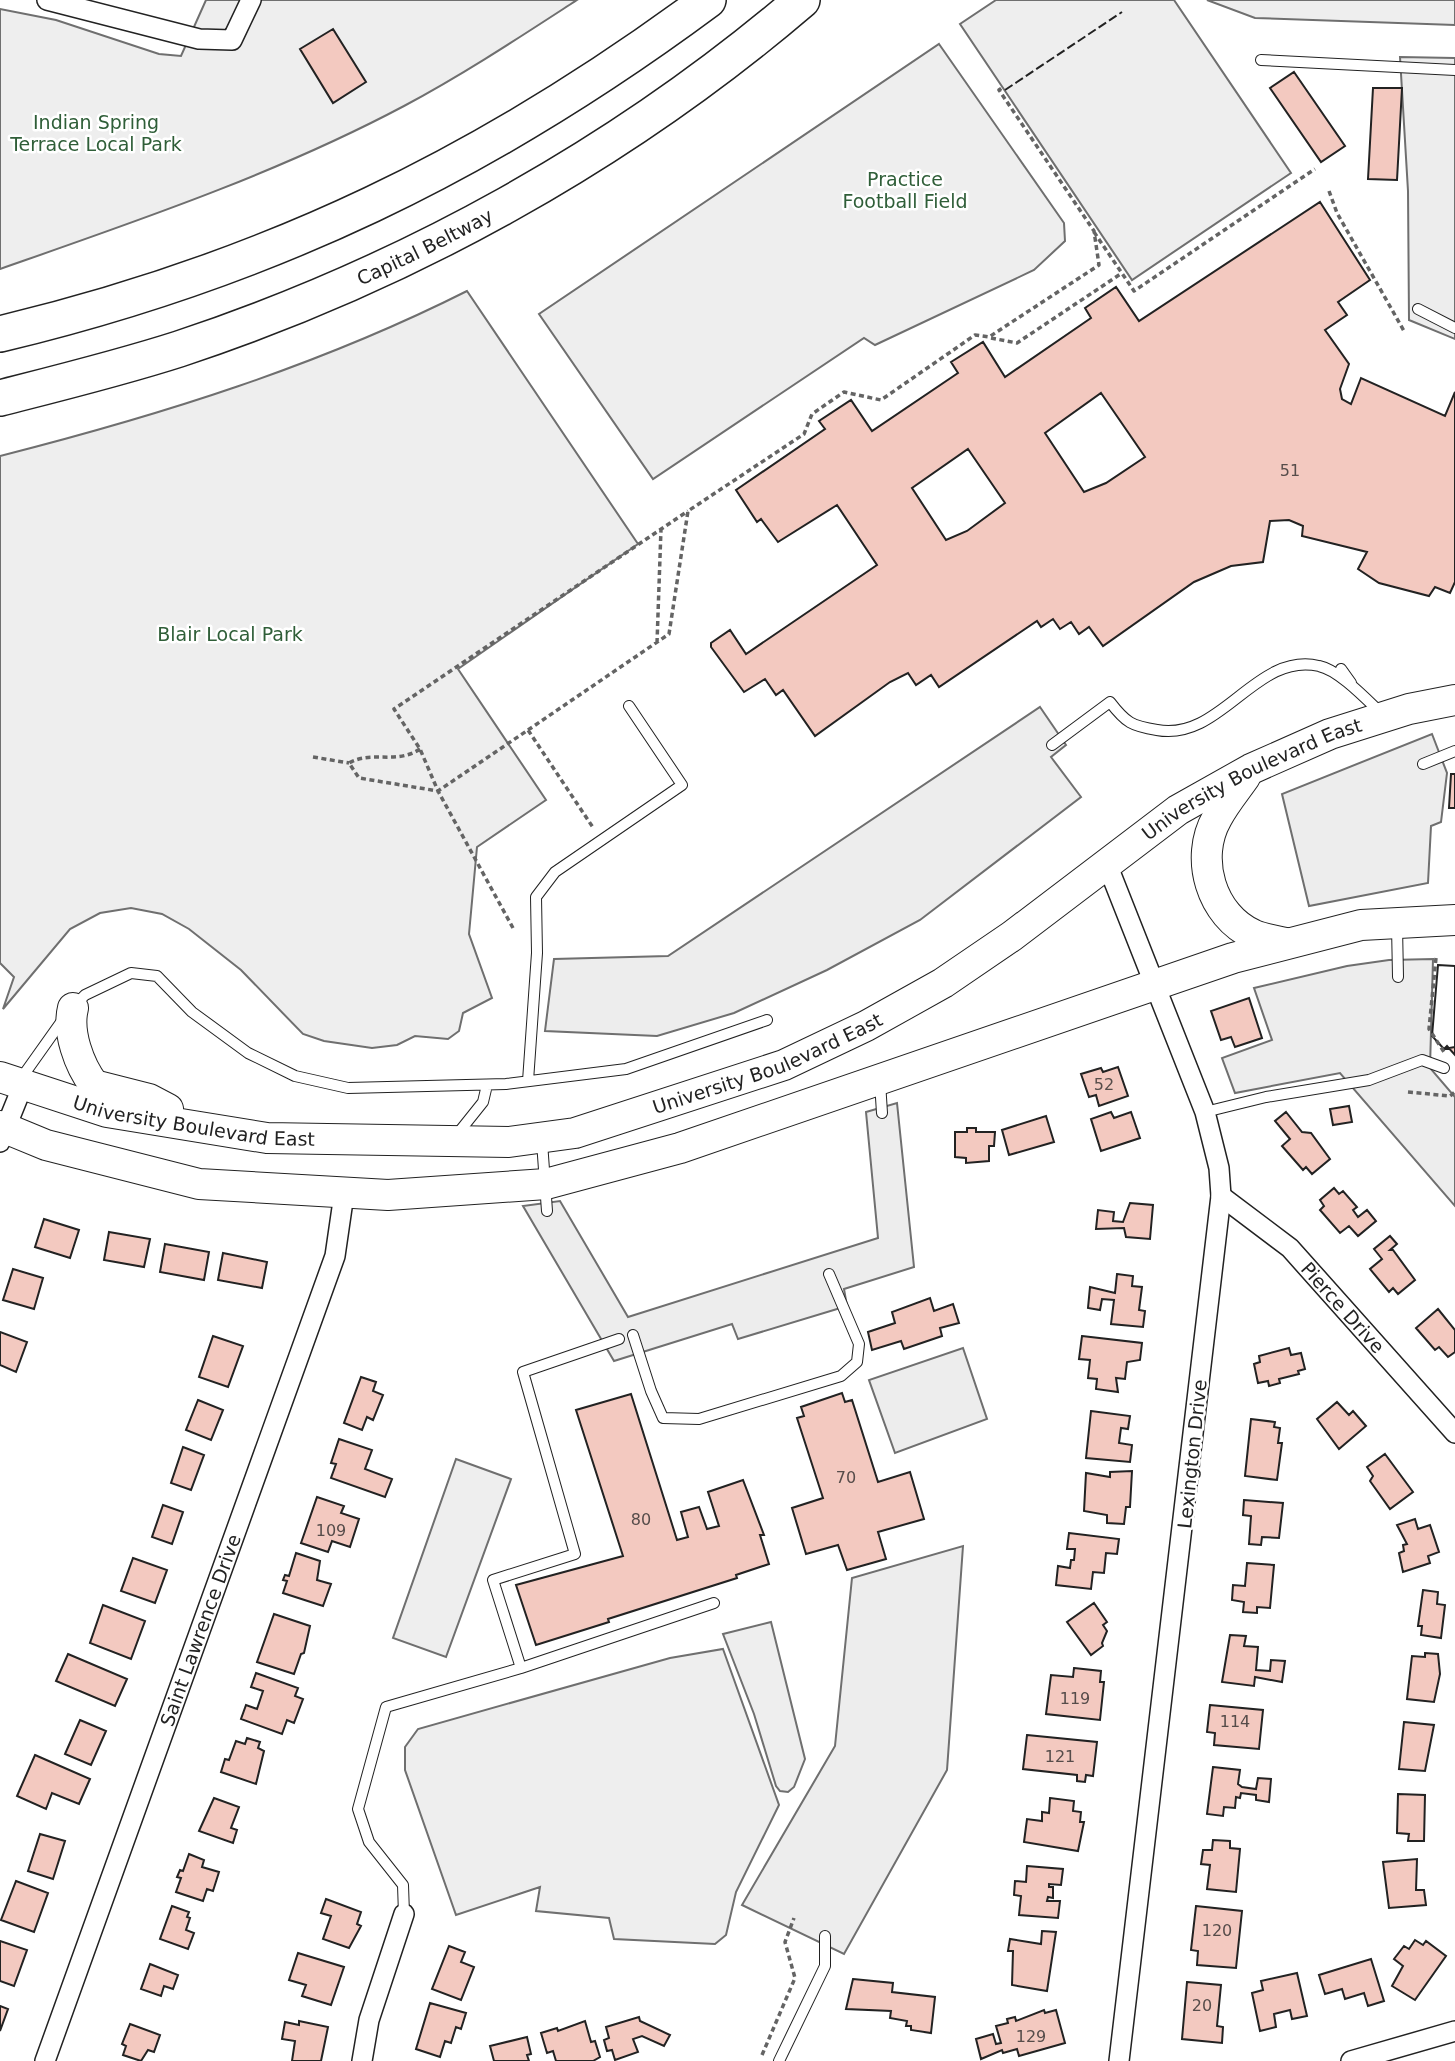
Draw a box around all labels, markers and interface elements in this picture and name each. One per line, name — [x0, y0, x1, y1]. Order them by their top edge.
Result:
park label: Indian Spring Terrace Local Park — [9, 111, 182, 155]
park label: Practice Football Field — [842, 168, 968, 212]
street label: Capital Beltway — [353, 204, 496, 289]
house number: 51 — [1280, 461, 1300, 480]
park label: Blair Local Park — [157, 623, 303, 645]
street label: University Boulevard East — [1137, 714, 1364, 845]
street label: University Boulevard East — [650, 1008, 886, 1118]
house number: 52 — [1094, 1075, 1114, 1094]
street label: University Boulevard East — [70, 1091, 315, 1150]
street label: Pierce Drive — [1297, 1257, 1389, 1357]
street label: Lexington Drive — [1173, 1378, 1211, 1530]
house number: 70 — [836, 1468, 856, 1487]
house number: 80 — [631, 1510, 651, 1529]
house number: 109 — [316, 1521, 346, 1540]
street label: Saint Lawrence Drive — [156, 1531, 245, 1729]
house number: 119 — [1060, 1689, 1090, 1708]
house number: 114 — [1220, 1712, 1250, 1731]
house number: 121 — [1045, 1747, 1075, 1766]
house number: 120 — [1202, 1921, 1232, 1940]
house number: 20 — [1192, 1996, 1212, 2015]
house number: 129 — [1016, 2027, 1046, 2046]

